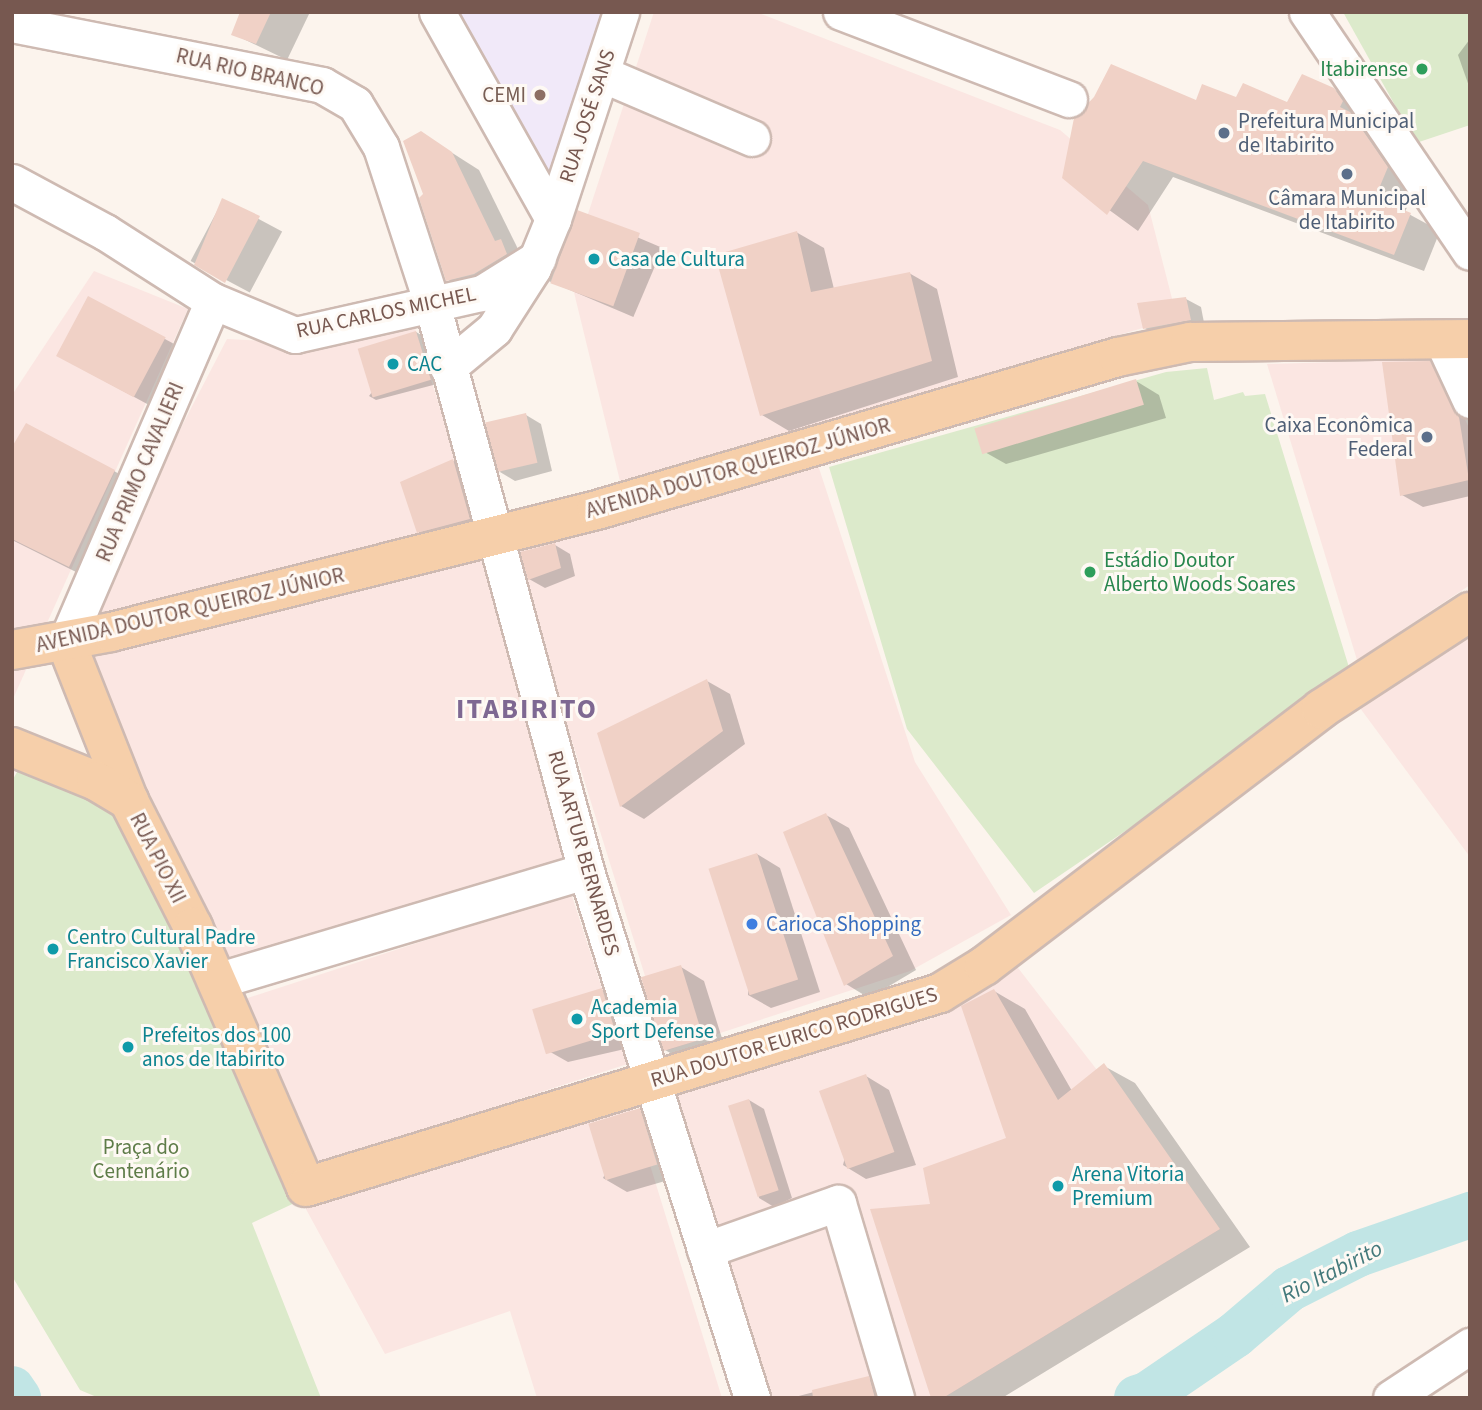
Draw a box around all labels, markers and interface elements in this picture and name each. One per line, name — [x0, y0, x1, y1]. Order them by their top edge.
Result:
street label: RUA RIO BRANCO — [174, 43, 326, 101]
street label: RUA JOSÉ SANS — [554, 46, 620, 186]
place label: Itabirense — [1320, 56, 1408, 82]
marker: Itabirense — [1414, 61, 1430, 77]
place label: CEMI — [482, 82, 526, 108]
marker: CEMI — [532, 87, 548, 103]
place label: Prefeitura Municipal de Itabirito — [1238, 108, 1414, 158]
marker: Prefeitura Municipal de Itabirito — [1216, 125, 1232, 141]
marker: Câmara Municipal de Itabirito — [1339, 166, 1355, 182]
place label: Câmara Municipal de Itabirito — [1268, 185, 1426, 235]
place label: Casa de Cultura — [608, 246, 745, 272]
marker: Casa de Cultura — [586, 251, 602, 267]
street label: RUA CARLOS MICHEL — [294, 281, 478, 343]
place label: CAC — [407, 351, 442, 377]
marker: CAC — [385, 356, 401, 372]
street label: RUA PRIMO CAVALIERI — [91, 378, 189, 566]
street label: AVENIDA DOUTOR QUEIROZ JÚNIOR — [583, 412, 893, 524]
place label: Caixa Econômica Federal — [1265, 412, 1413, 462]
marker: Caixa Econômica Federal — [1419, 429, 1435, 445]
place label: Estádio Doutor Alberto Woods Soares — [1104, 547, 1296, 597]
street label: AVENIDA DOUTOR QUEIROZ JÚNIOR — [34, 562, 346, 658]
marker: Estádio Doutor Alberto Woods Soares — [1082, 564, 1098, 580]
district label: ITABIRITO — [457, 692, 597, 726]
street label: RUA ARTUR BERNARDES — [543, 748, 625, 958]
street label: RUA PIO XII — [124, 809, 192, 907]
place label: Carioca Shopping — [766, 911, 921, 937]
marker: Carioca Shopping — [744, 916, 760, 932]
place label: Centro Cultural Padre Francisco Xavier — [67, 924, 255, 974]
marker: Centro Cultural Padre Francisco Xavier — [45, 941, 61, 957]
street label: RUA DOUTOR EURICO RODRIGUES — [647, 981, 941, 1093]
place label: Academia Sport Defense — [591, 994, 714, 1044]
marker: Academia Sport Defense — [569, 1011, 585, 1027]
place label: Prefeitos dos 100 anos de Itabirito — [142, 1022, 291, 1072]
marker: Prefeitos dos 100 anos de Itabirito — [120, 1039, 136, 1055]
park label: Praça do Centenário — [92, 1134, 190, 1184]
place label: Arena Vitoria Premium — [1072, 1161, 1184, 1211]
marker: Arena Vitoria Premium — [1050, 1178, 1066, 1194]
water label: Rio Itabirito — [1277, 1235, 1387, 1309]

